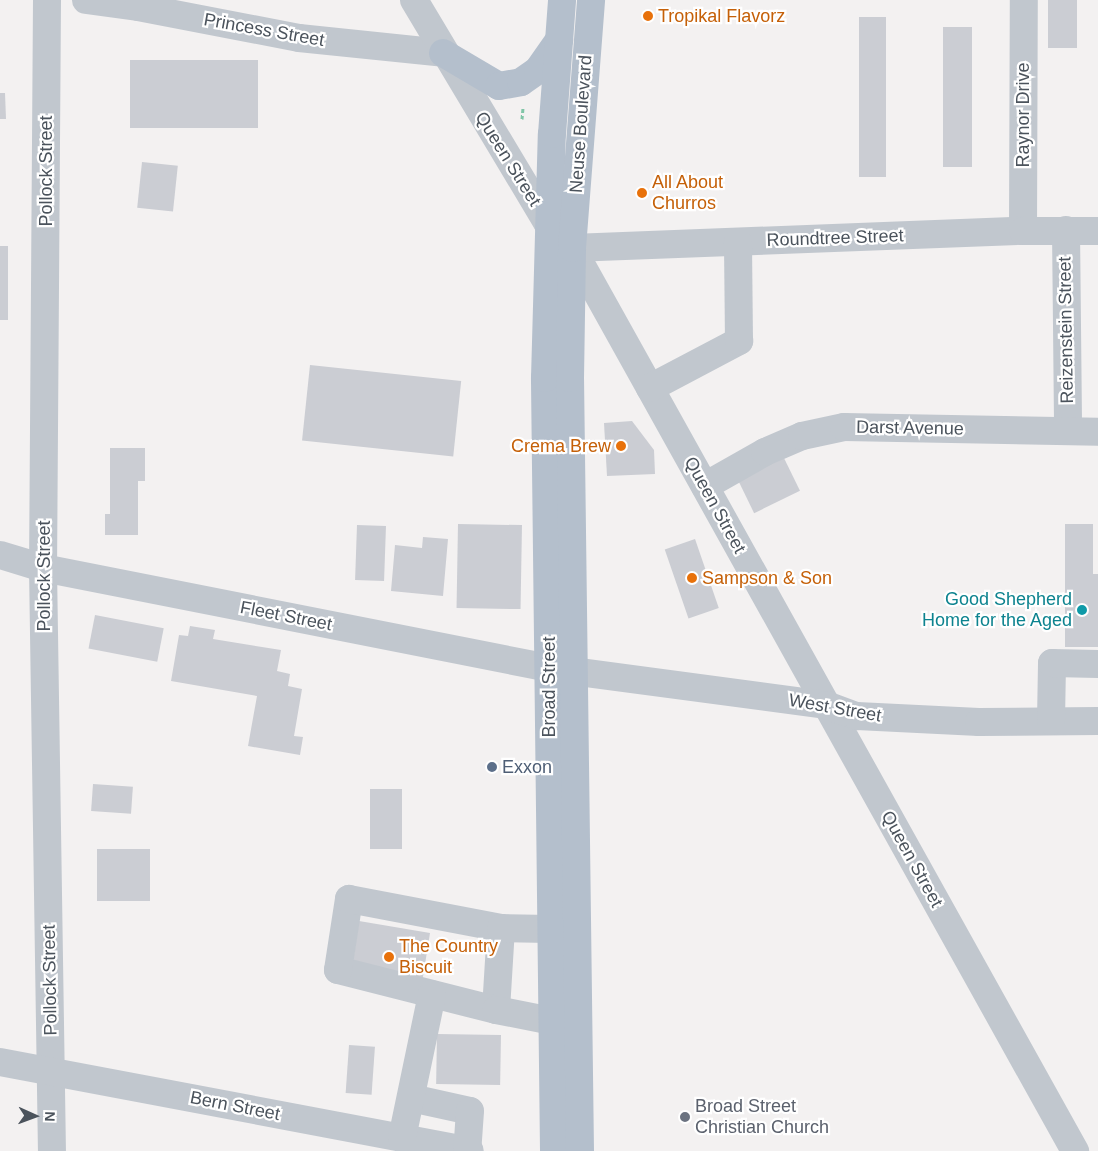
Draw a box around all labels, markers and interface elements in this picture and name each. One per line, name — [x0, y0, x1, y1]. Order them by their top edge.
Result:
place label: Tropikal Flavorz — [658, 5, 785, 27]
street label: Princess Street — [202, 9, 326, 51]
marker: Tropikal Flavorz — [642, 10, 654, 22]
street label: Neuse Boulevard — [565, 54, 597, 194]
street label: Raynor Drive — [1012, 62, 1034, 168]
street label: Queen Street — [470, 108, 546, 210]
street label: Pollock Street — [35, 115, 57, 227]
place label: All About Churros — [652, 172, 724, 214]
marker: All About Churros — [636, 187, 648, 199]
street label: Roundtree Street — [766, 225, 904, 251]
street label: Reizenstein Street — [1054, 256, 1078, 404]
street label: Darst Avenue — [855, 416, 965, 440]
place label: Crema Brew — [511, 435, 611, 457]
marker: Crema Brew — [615, 440, 627, 452]
street label: Queen Street — [680, 453, 750, 557]
street label: Pollock Street — [33, 520, 55, 632]
place label: Sampson & Son — [702, 567, 832, 589]
marker: Sampson & Son — [686, 572, 698, 584]
place label: Good Shepherd Home for the Aged — [921, 589, 1072, 632]
street label: Fleet Street — [238, 597, 334, 635]
marker: Good Shepherd Home for the Aged — [1076, 604, 1088, 616]
street label: Broad Street — [538, 636, 560, 738]
street label: West Street — [787, 689, 883, 727]
place label: Exxon — [502, 756, 552, 778]
marker: Exxon — [486, 761, 498, 773]
street label: Queen Street — [877, 807, 947, 911]
street label: Pollock Street — [38, 924, 62, 1036]
place label: The Country Biscuit — [399, 936, 498, 979]
marker: The Country Biscuit — [383, 951, 395, 963]
street label: Bern Street — [188, 1087, 282, 1125]
north arrow — [10, 1091, 60, 1141]
place label: Broad Street Christian Church — [695, 1096, 829, 1138]
text: N — [42, 1111, 58, 1122]
marker: Broad Street Christian Church — [679, 1111, 691, 1123]

